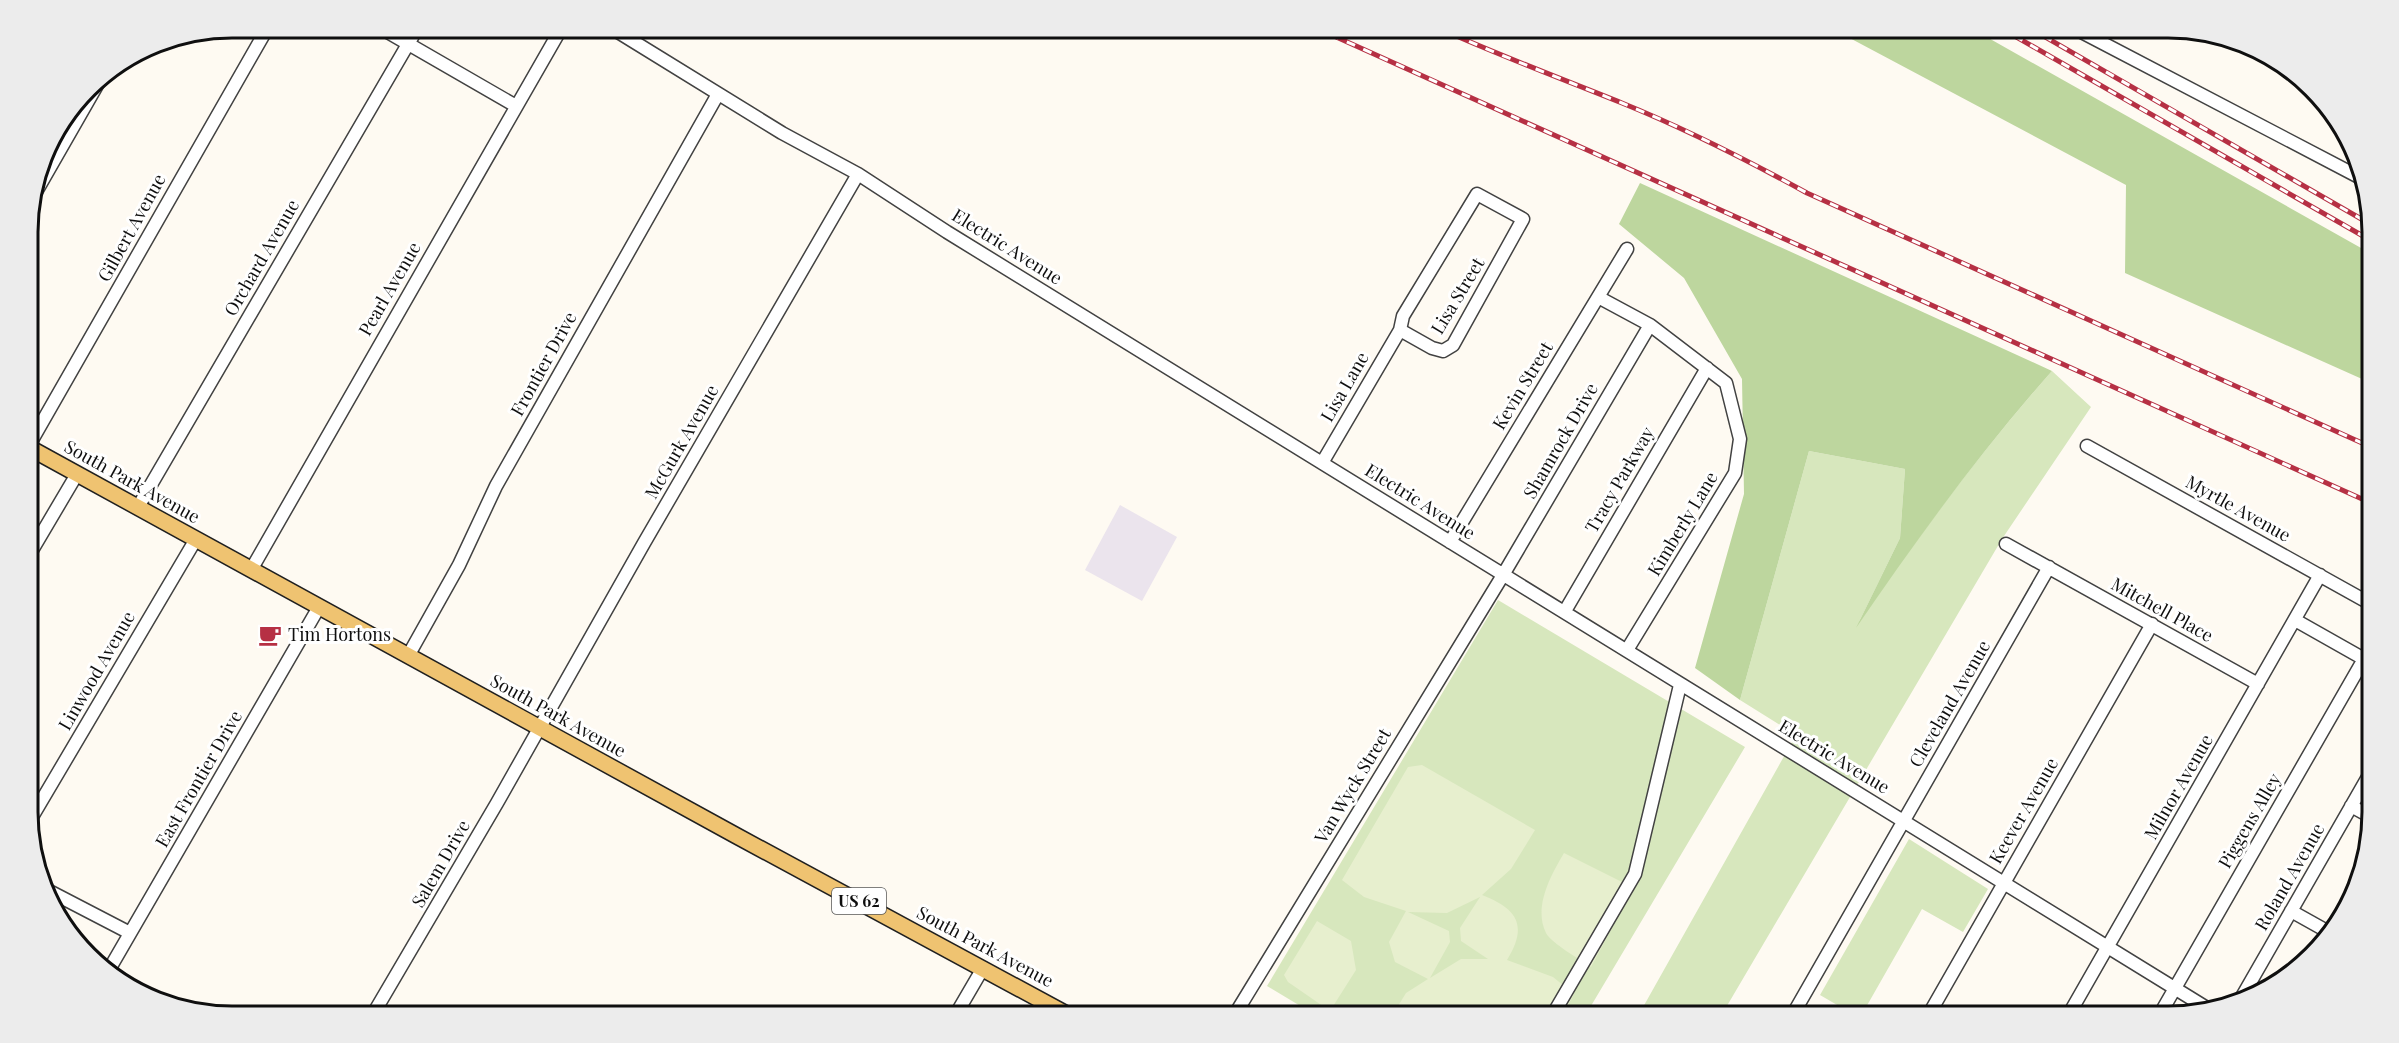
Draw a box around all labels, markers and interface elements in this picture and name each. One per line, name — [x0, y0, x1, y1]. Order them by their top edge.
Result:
street label: Gilbert Avenue — [92, 169, 171, 286]
street label: Orchard Avenue — [218, 195, 304, 320]
street label: Electric Avenue — [948, 203, 1067, 290]
street label: Pearl Avenue — [353, 237, 426, 340]
street label: Lisa Street — [1425, 252, 1490, 338]
street label: Frontier Drive — [505, 307, 582, 420]
street label: Kevin Street — [1486, 337, 1558, 434]
street label: Lisa Lane — [1315, 347, 1374, 426]
street label: Shamrock Drive — [1517, 378, 1603, 503]
street label: McGurk Avenue — [639, 380, 723, 503]
street label: Tracy Parkway — [1579, 422, 1659, 537]
street label: South Park Avenue — [60, 434, 205, 528]
street label: Electric Avenue — [1361, 458, 1480, 545]
street label: Kimberly Lane — [1642, 467, 1723, 580]
street label: Myrtle Avenue — [2182, 469, 2295, 547]
street label: Mitchell Place — [2107, 571, 2218, 647]
street label: Linwood Avenue — [52, 607, 140, 734]
cafe icon: Tim Hortons — [257, 622, 283, 648]
place label: Tim Hortons — [288, 622, 391, 646]
street label: Cleveland Avenue — [1903, 636, 1995, 771]
street label: South Park Avenue — [486, 668, 631, 762]
street label: East Frontier Drive — [149, 706, 247, 851]
street label: Electric Avenue — [1775, 714, 1894, 799]
street label: Van Wyck Street — [1308, 723, 1396, 848]
street label: Milnor Avenue — [2138, 730, 2218, 843]
street label: Keever Avenue — [1983, 753, 2063, 868]
street label: Piggens Alley — [2212, 769, 2286, 872]
street label: Salem Drive — [405, 815, 475, 912]
street label: Roland Avenue — [2249, 819, 2330, 934]
road number: US 62 — [832, 888, 886, 914]
street label: South Park Avenue — [913, 900, 1058, 992]

